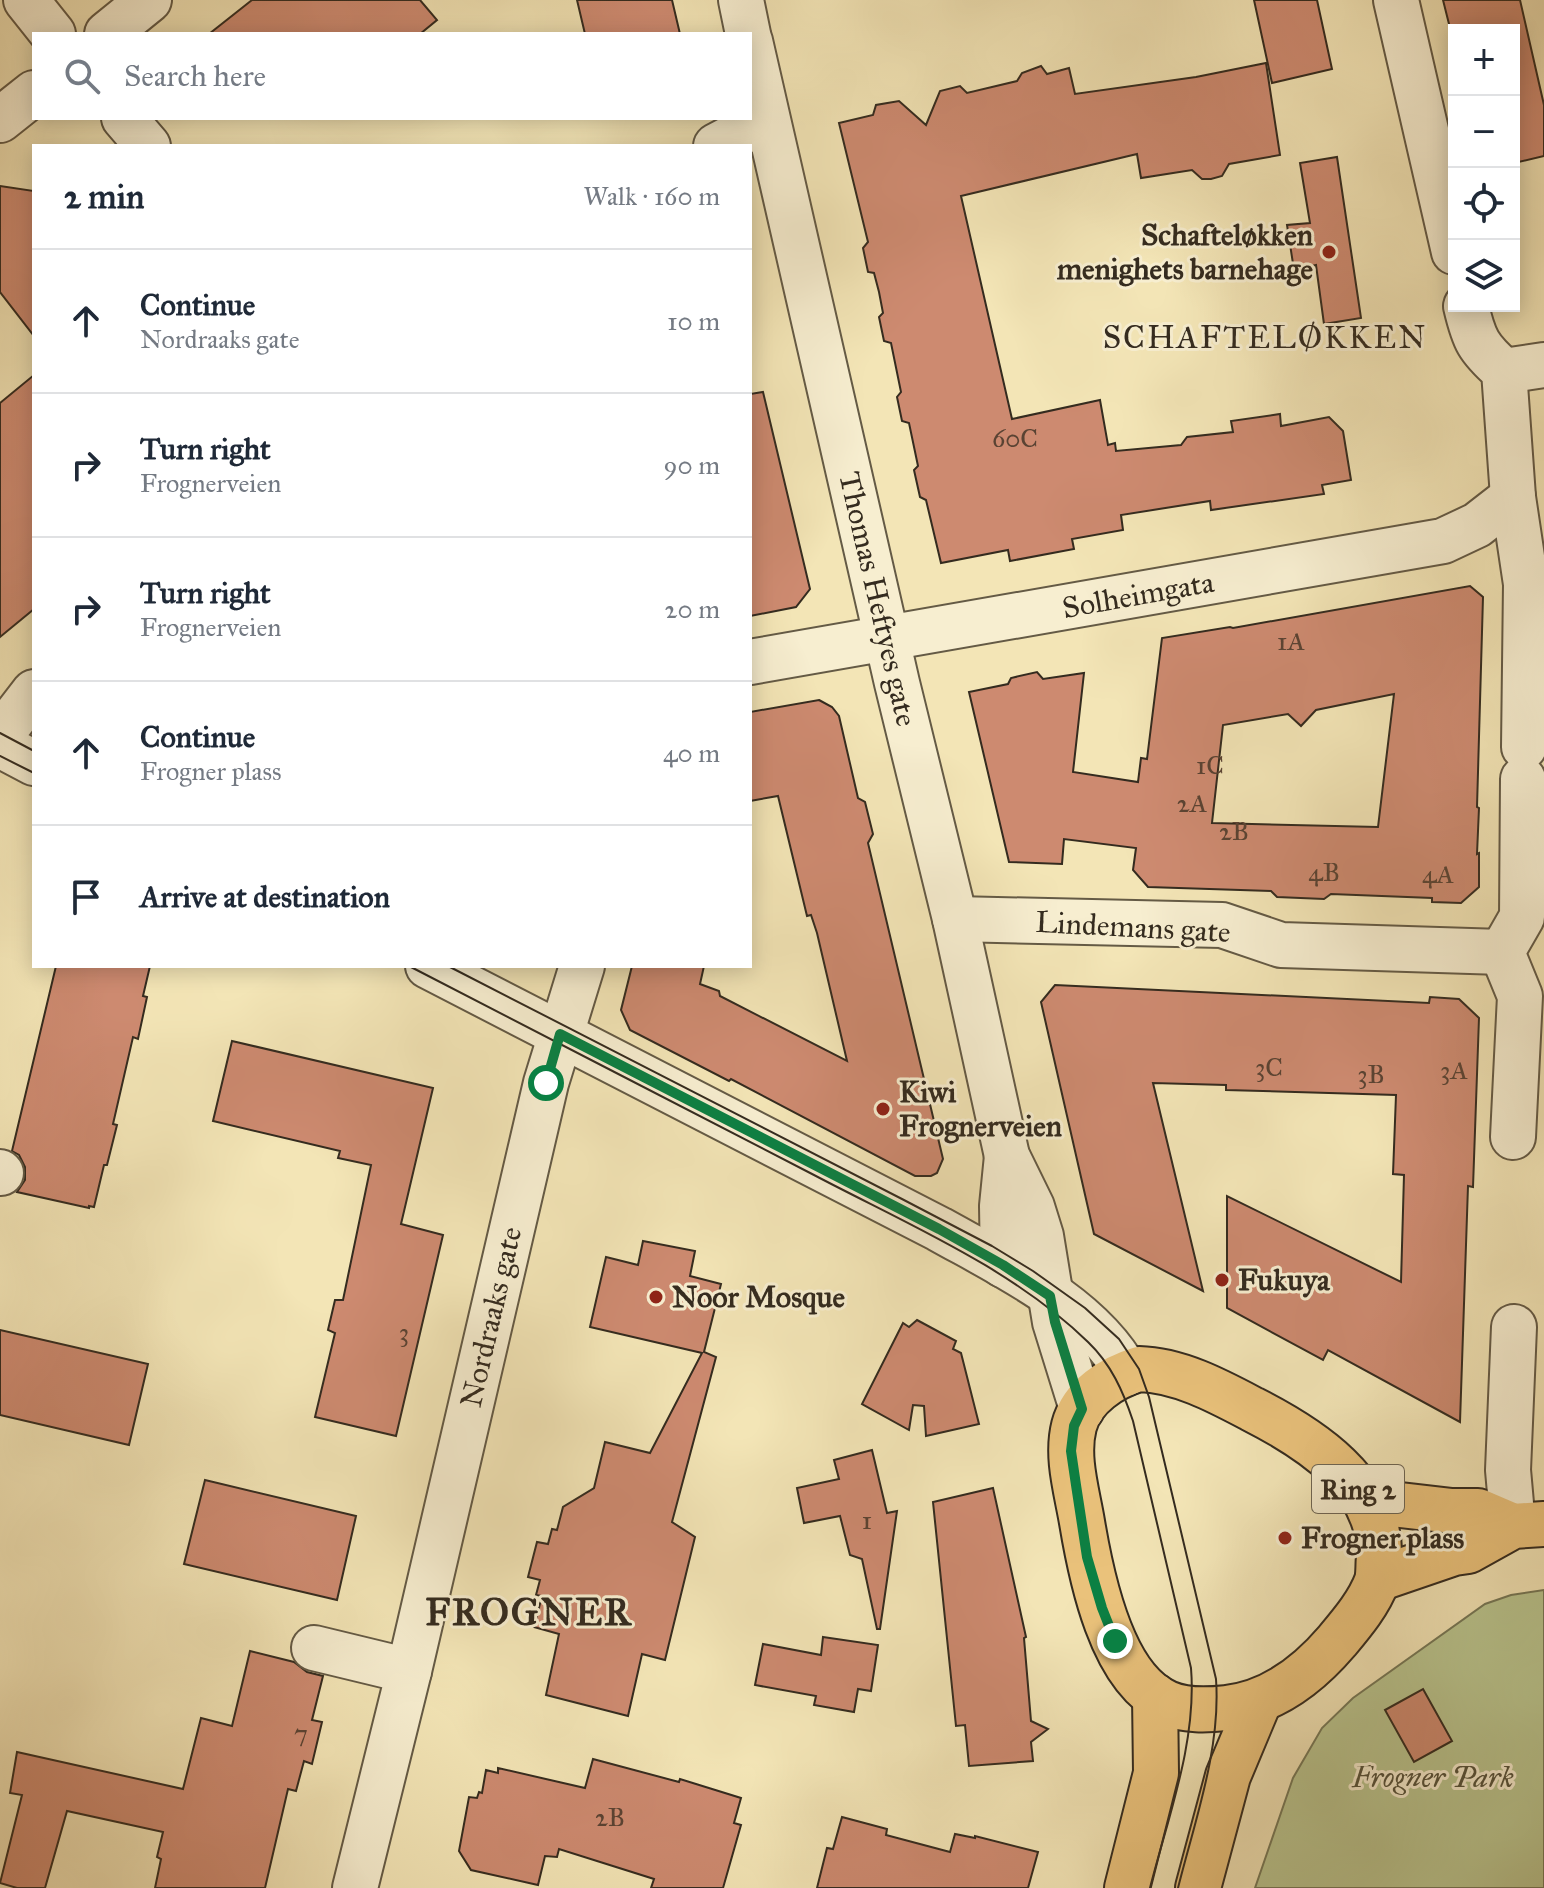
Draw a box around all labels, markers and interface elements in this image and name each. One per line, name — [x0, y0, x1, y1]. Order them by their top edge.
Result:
map controls — [1448, 24, 1520, 312]
button: + — [1448, 24, 1520, 96]
search box — [32, 32, 752, 120]
icon: search — [60, 54, 104, 98]
text: Search here — [124, 58, 266, 94]
button: − — [1448, 96, 1520, 168]
button: locate — [1448, 168, 1520, 240]
text: 2 min — [64, 176, 144, 217]
text: Walk · 160 m — [584, 180, 720, 212]
place label: Schafteløkken menighets barnehage — [1056, 217, 1314, 287]
button: layers — [1448, 240, 1520, 312]
marker: Schafteløkken menighets barnehage — [1320, 243, 1338, 261]
text: Continue — [140, 287, 255, 323]
icon: ahead — [64, 299, 108, 343]
text: 10 m — [667, 305, 720, 337]
district label: SCHAFTELØKKEN — [1103, 318, 1427, 357]
text: Nordraaks gate — [140, 323, 300, 355]
house number: 60C — [992, 422, 1038, 454]
text: Turn right — [140, 431, 271, 467]
icon: right — [64, 443, 108, 487]
text: 90 m — [663, 449, 720, 481]
text: Frognerveien — [140, 467, 281, 499]
street label: Thomas Heftyes gate — [831, 468, 925, 730]
street label: Solheimgata — [1059, 564, 1217, 626]
text: Turn right — [140, 575, 271, 611]
icon: right — [64, 587, 108, 631]
text: 20 m — [665, 593, 720, 625]
text: Frognerveien — [140, 611, 281, 643]
house number: 1A — [1277, 625, 1305, 657]
text: Continue — [140, 719, 255, 755]
icon: ahead — [64, 731, 108, 775]
text: 40 m — [663, 737, 720, 769]
house number: 1C — [1196, 749, 1224, 781]
text: Frogner plass — [140, 755, 282, 787]
house number: 2A — [1177, 787, 1208, 819]
house number: 2B — [1219, 815, 1249, 847]
house number: 4B — [1308, 856, 1340, 888]
house number: 4A — [1422, 858, 1454, 890]
icon: arrive — [64, 875, 108, 919]
text: Arrive at destination — [140, 879, 390, 915]
street label: Lindemans gate — [1034, 904, 1232, 950]
house number: 3C — [1255, 1051, 1283, 1083]
house number: 3A — [1440, 1054, 1468, 1086]
house number: 3B — [1357, 1058, 1385, 1090]
route start — [528, 1065, 564, 1101]
place label: Kiwi Frognerveien — [899, 1074, 1063, 1144]
marker: Kiwi Frognerveien — [874, 1100, 892, 1118]
street label: Nordraaks gate — [453, 1223, 529, 1411]
place label: Fukuya — [1238, 1262, 1331, 1298]
marker: Fukuya — [1213, 1271, 1231, 1289]
place label: Noor Mosque — [672, 1279, 845, 1315]
marker: Noor Mosque — [647, 1288, 665, 1306]
house number: 3 — [399, 1316, 409, 1348]
road number: Ring 2 — [1312, 1465, 1404, 1513]
house number: 1 — [862, 1504, 872, 1536]
place label: Frogner plass — [1301, 1520, 1464, 1556]
marker: Frogner plass — [1276, 1529, 1294, 1547]
district label: FROGNER — [425, 1589, 633, 1635]
route end — [1097, 1623, 1133, 1659]
house number: 7 — [294, 1717, 308, 1749]
park label: Frogner Park — [1351, 1759, 1514, 1795]
house number: 2B — [595, 1801, 625, 1833]

